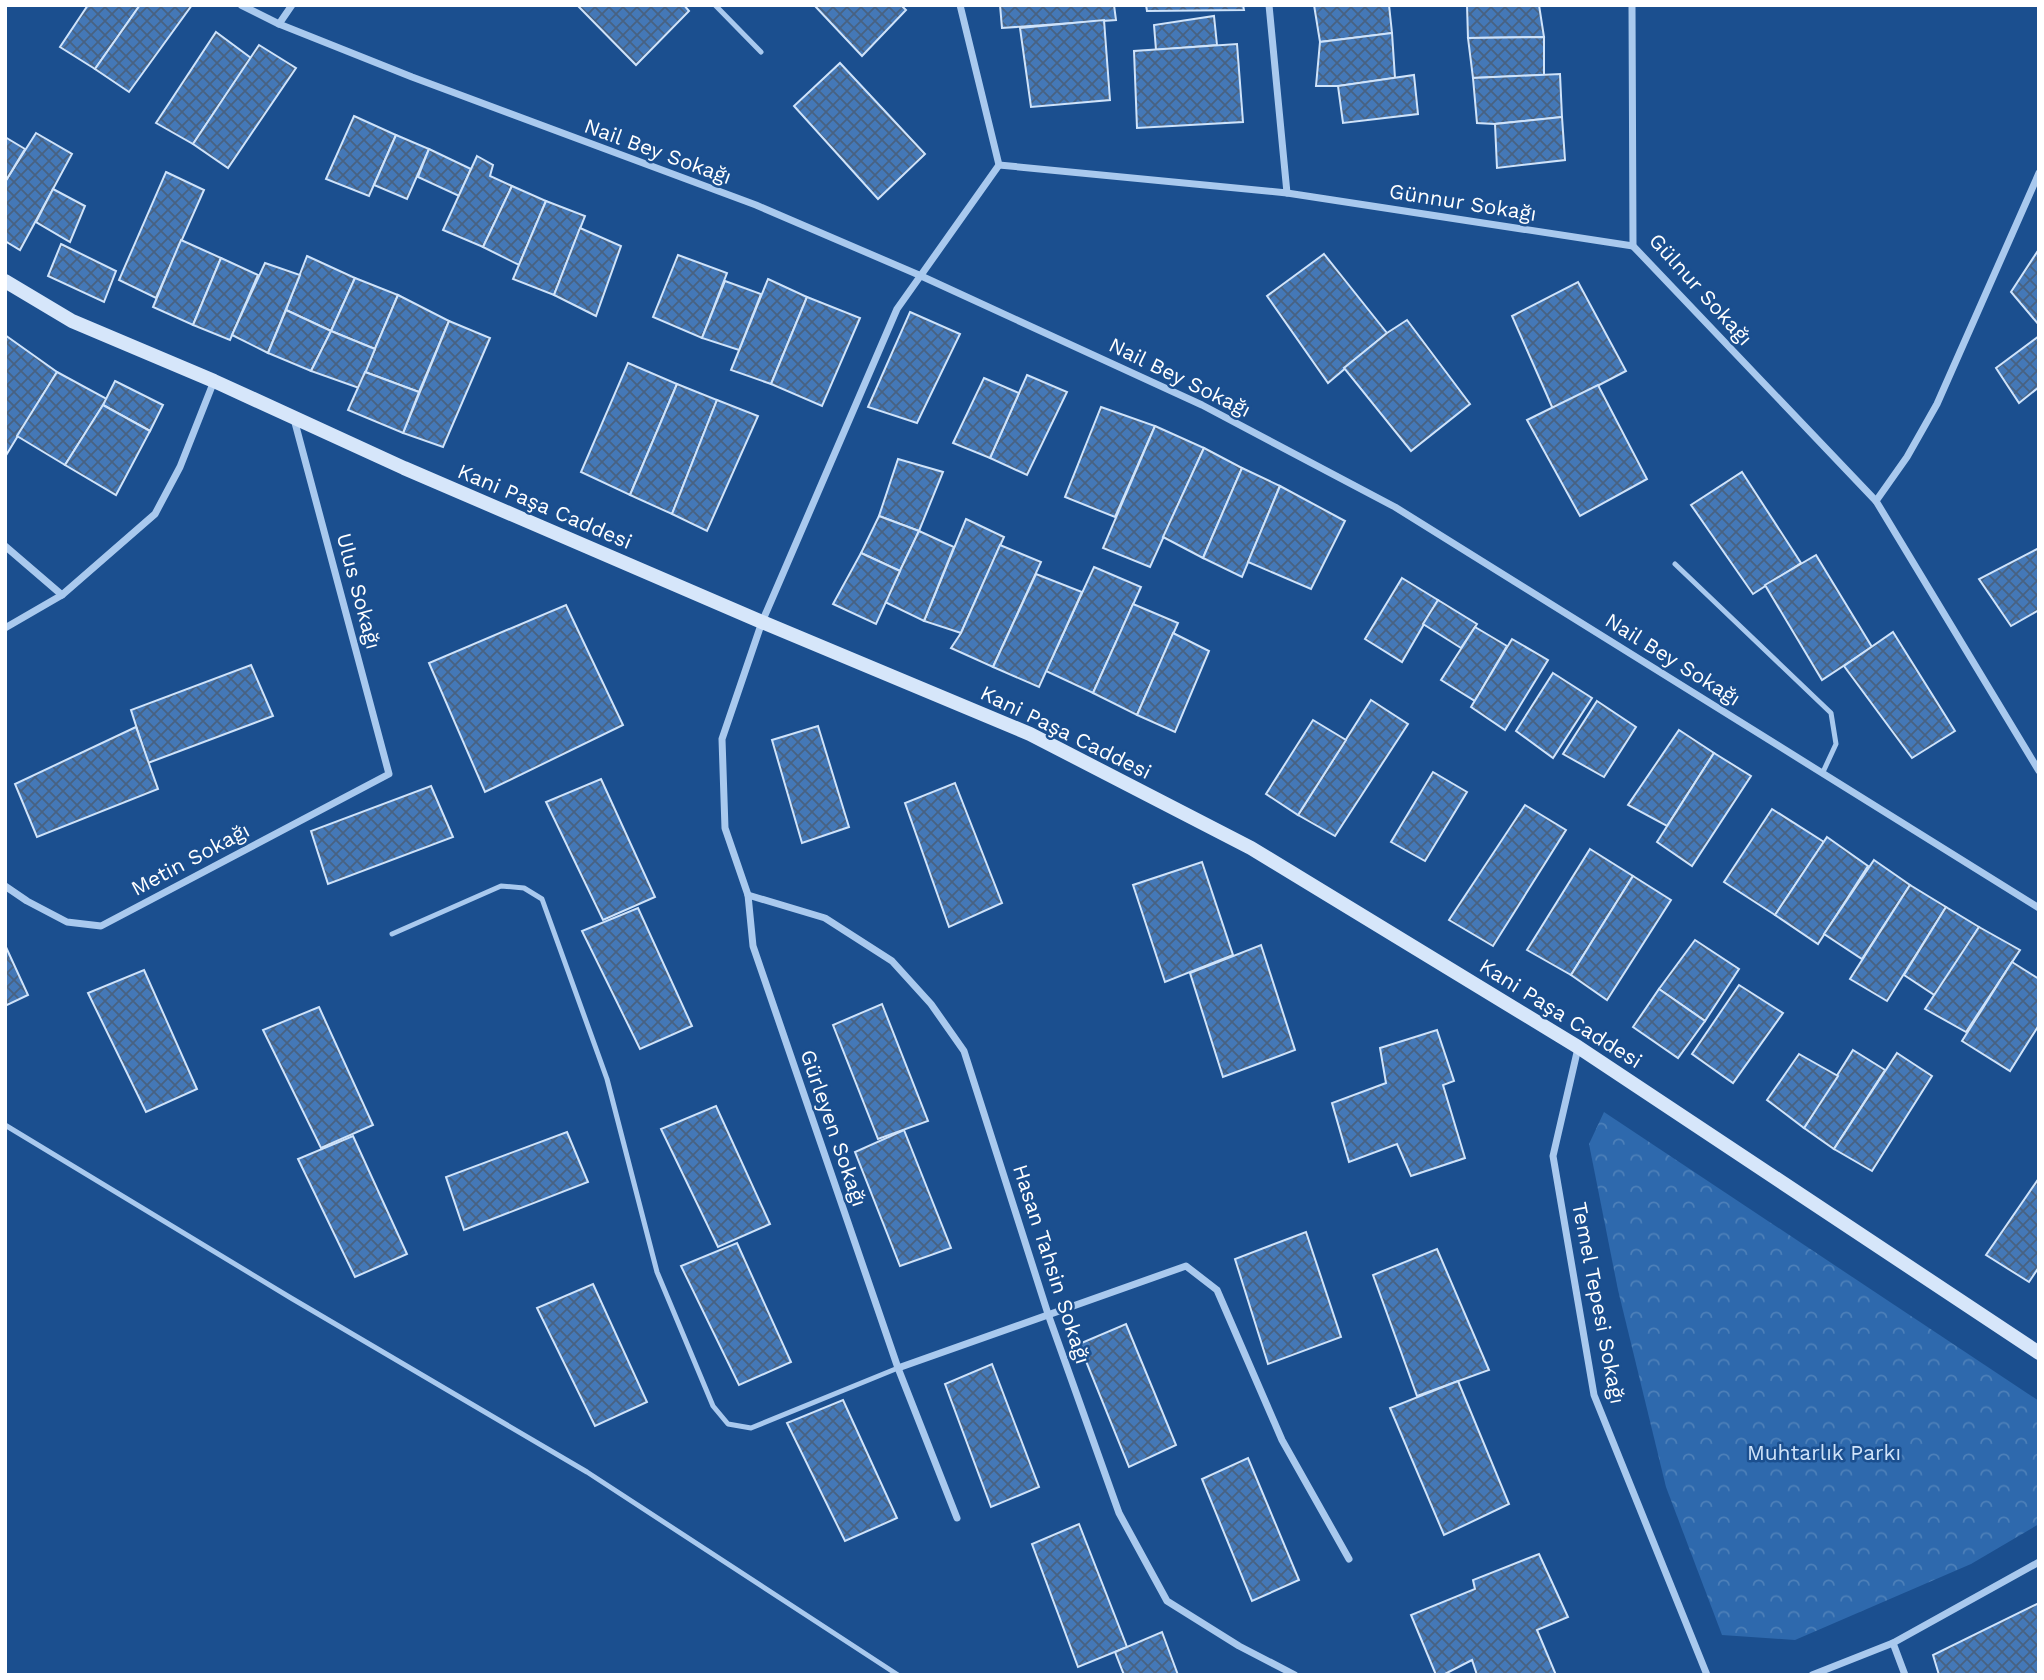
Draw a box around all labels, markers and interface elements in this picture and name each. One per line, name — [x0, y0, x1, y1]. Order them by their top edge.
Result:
street label: Nail Bey Sokağı — [581, 113, 735, 189]
street label: Günnur Sokağı — [1388, 178, 1538, 226]
street label: Gülnur Sokağı — [1644, 228, 1758, 350]
street label: Nail Bey Sokağı — [1105, 332, 1255, 422]
street label: Kani Paşa Caddesi — [454, 458, 636, 554]
street label: Ulus Sokağı — [332, 530, 386, 652]
street label: Nail Bey Sokağı — [1601, 607, 1745, 711]
street label: Kani Paşa Caddesi — [977, 680, 1155, 784]
street label: Metin Sokağı — [127, 817, 253, 901]
street label: Kani Paşa Caddesi — [1475, 953, 1647, 1073]
street label: Gürleyen Sokağı — [795, 1046, 873, 1210]
street label: Hasan Tahsin Sokağı — [1008, 1161, 1096, 1367]
street label: Temel Tepesi Sokağı — [1567, 1200, 1631, 1406]
park label: Muhtarlık Parkı — [1747, 1440, 1901, 1465]

